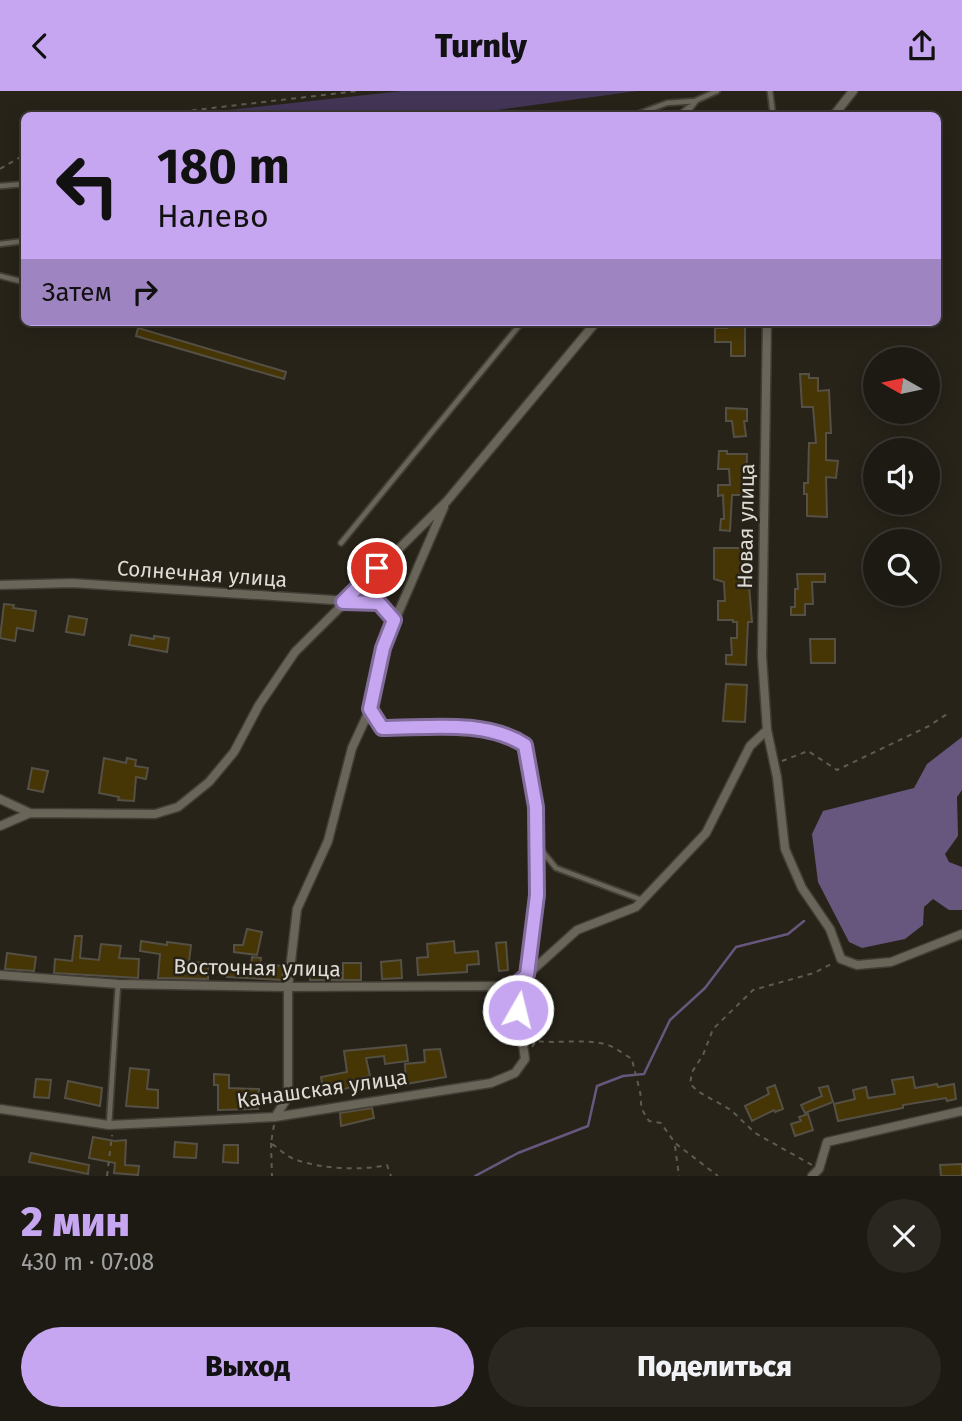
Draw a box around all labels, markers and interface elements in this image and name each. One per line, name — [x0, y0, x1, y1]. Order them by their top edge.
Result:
icon: back — [21, 27, 59, 65]
text: Turnly — [435, 27, 527, 65]
icon: share — [903, 27, 941, 65]
text: 180 m — [157, 137, 290, 196]
icon: left — [42, 140, 133, 231]
text: Налево — [157, 197, 269, 235]
icon: right — [126, 273, 164, 311]
text: Затем — [42, 277, 112, 308]
north arrow — [863, 347, 940, 423]
map controls — [863, 347, 940, 606]
button: sound — [863, 438, 940, 515]
street label: Новая улица — [732, 463, 760, 589]
button: search — [863, 529, 940, 606]
pin — [347, 538, 407, 598]
icon: arrive — [358, 549, 396, 587]
street label: Солнечная улица — [116, 555, 288, 593]
street label: Восточная улица — [173, 954, 341, 982]
position arrow — [481, 973, 555, 1047]
street label: Канашская улица — [235, 1064, 409, 1114]
text: 2 мин — [21, 1197, 130, 1247]
button: close — [867, 1199, 941, 1273]
text: 430 m · 07:08 — [21, 1248, 154, 1276]
button: Выход — [21, 1327, 474, 1407]
button: Поделиться — [488, 1327, 941, 1407]

